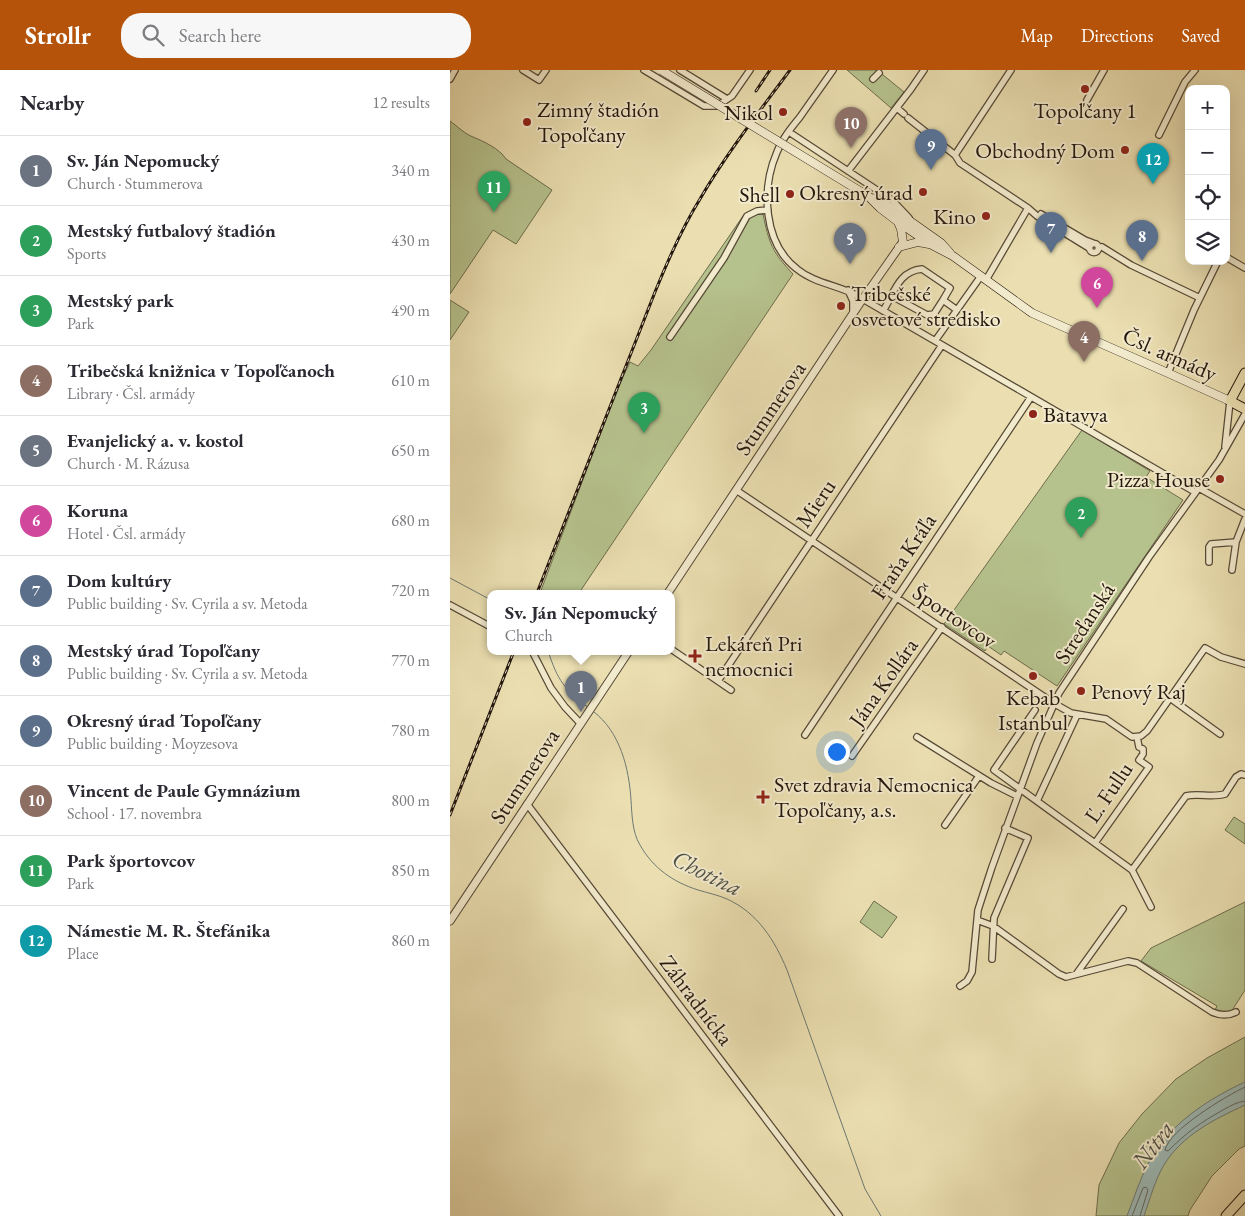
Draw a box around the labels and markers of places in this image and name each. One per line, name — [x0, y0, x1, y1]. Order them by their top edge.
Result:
marker: Topoľčany 1 — [1079, 83, 1091, 95]
place label: Zimný štadión Topoľčany — [537, 95, 660, 149]
place label: Topoľčany 1 — [1033, 96, 1137, 125]
place label: Nikol — [724, 98, 773, 127]
marker: Nikol — [777, 106, 789, 118]
pin: 10 — [835, 107, 867, 148]
marker: Zimný štadión Topoľčany — [521, 116, 533, 128]
pin: 9 — [915, 129, 947, 170]
place label: Obchodný Dom — [975, 136, 1115, 165]
pin: 12 — [1137, 143, 1169, 184]
marker: Obchodný Dom — [1119, 144, 1131, 156]
pin: 11 — [478, 171, 510, 212]
place label: Okresný úrad — [799, 178, 914, 207]
place label: Shell — [739, 180, 780, 209]
marker: Okresný úrad — [917, 186, 929, 198]
marker: Shell — [784, 188, 796, 200]
place label: Kino — [933, 202, 976, 231]
marker: Kino — [980, 210, 992, 222]
pin: 7 — [1035, 212, 1067, 253]
pin: 8 — [1126, 220, 1158, 261]
pin: 5 — [834, 223, 866, 264]
pin: 6 — [1081, 267, 1113, 308]
place label: Tribečské osvetové stredisko — [851, 279, 1001, 333]
marker: Tribečské osvetové stredisko — [835, 300, 847, 312]
pin: 4 — [1068, 321, 1100, 362]
pin: 3 — [628, 392, 660, 433]
place label: Batavya — [1043, 400, 1108, 429]
marker: Batavya — [1027, 408, 1039, 420]
place label: Pizza House — [1107, 465, 1210, 494]
marker: Pizza House — [1214, 473, 1226, 485]
pin: 2 — [1065, 497, 1097, 538]
place label: Lekáreň Pri nemocnici — [705, 629, 802, 683]
marker: Lekáreň Pri nemocnici — [689, 650, 701, 662]
marker: Kebab Istanbul — [1027, 670, 1039, 682]
pin: 1 — [565, 671, 597, 712]
place label: Penový Raj — [1091, 677, 1186, 706]
place label: Kebab Istanbul — [998, 683, 1068, 737]
marker: Penový Raj — [1075, 685, 1087, 697]
place label: Svet zdravia Nemocnica Topoľčany, a.s. — [774, 770, 974, 824]
marker: Svet zdravia Nemocnica Topoľčany, a.s. — [756, 790, 770, 804]

